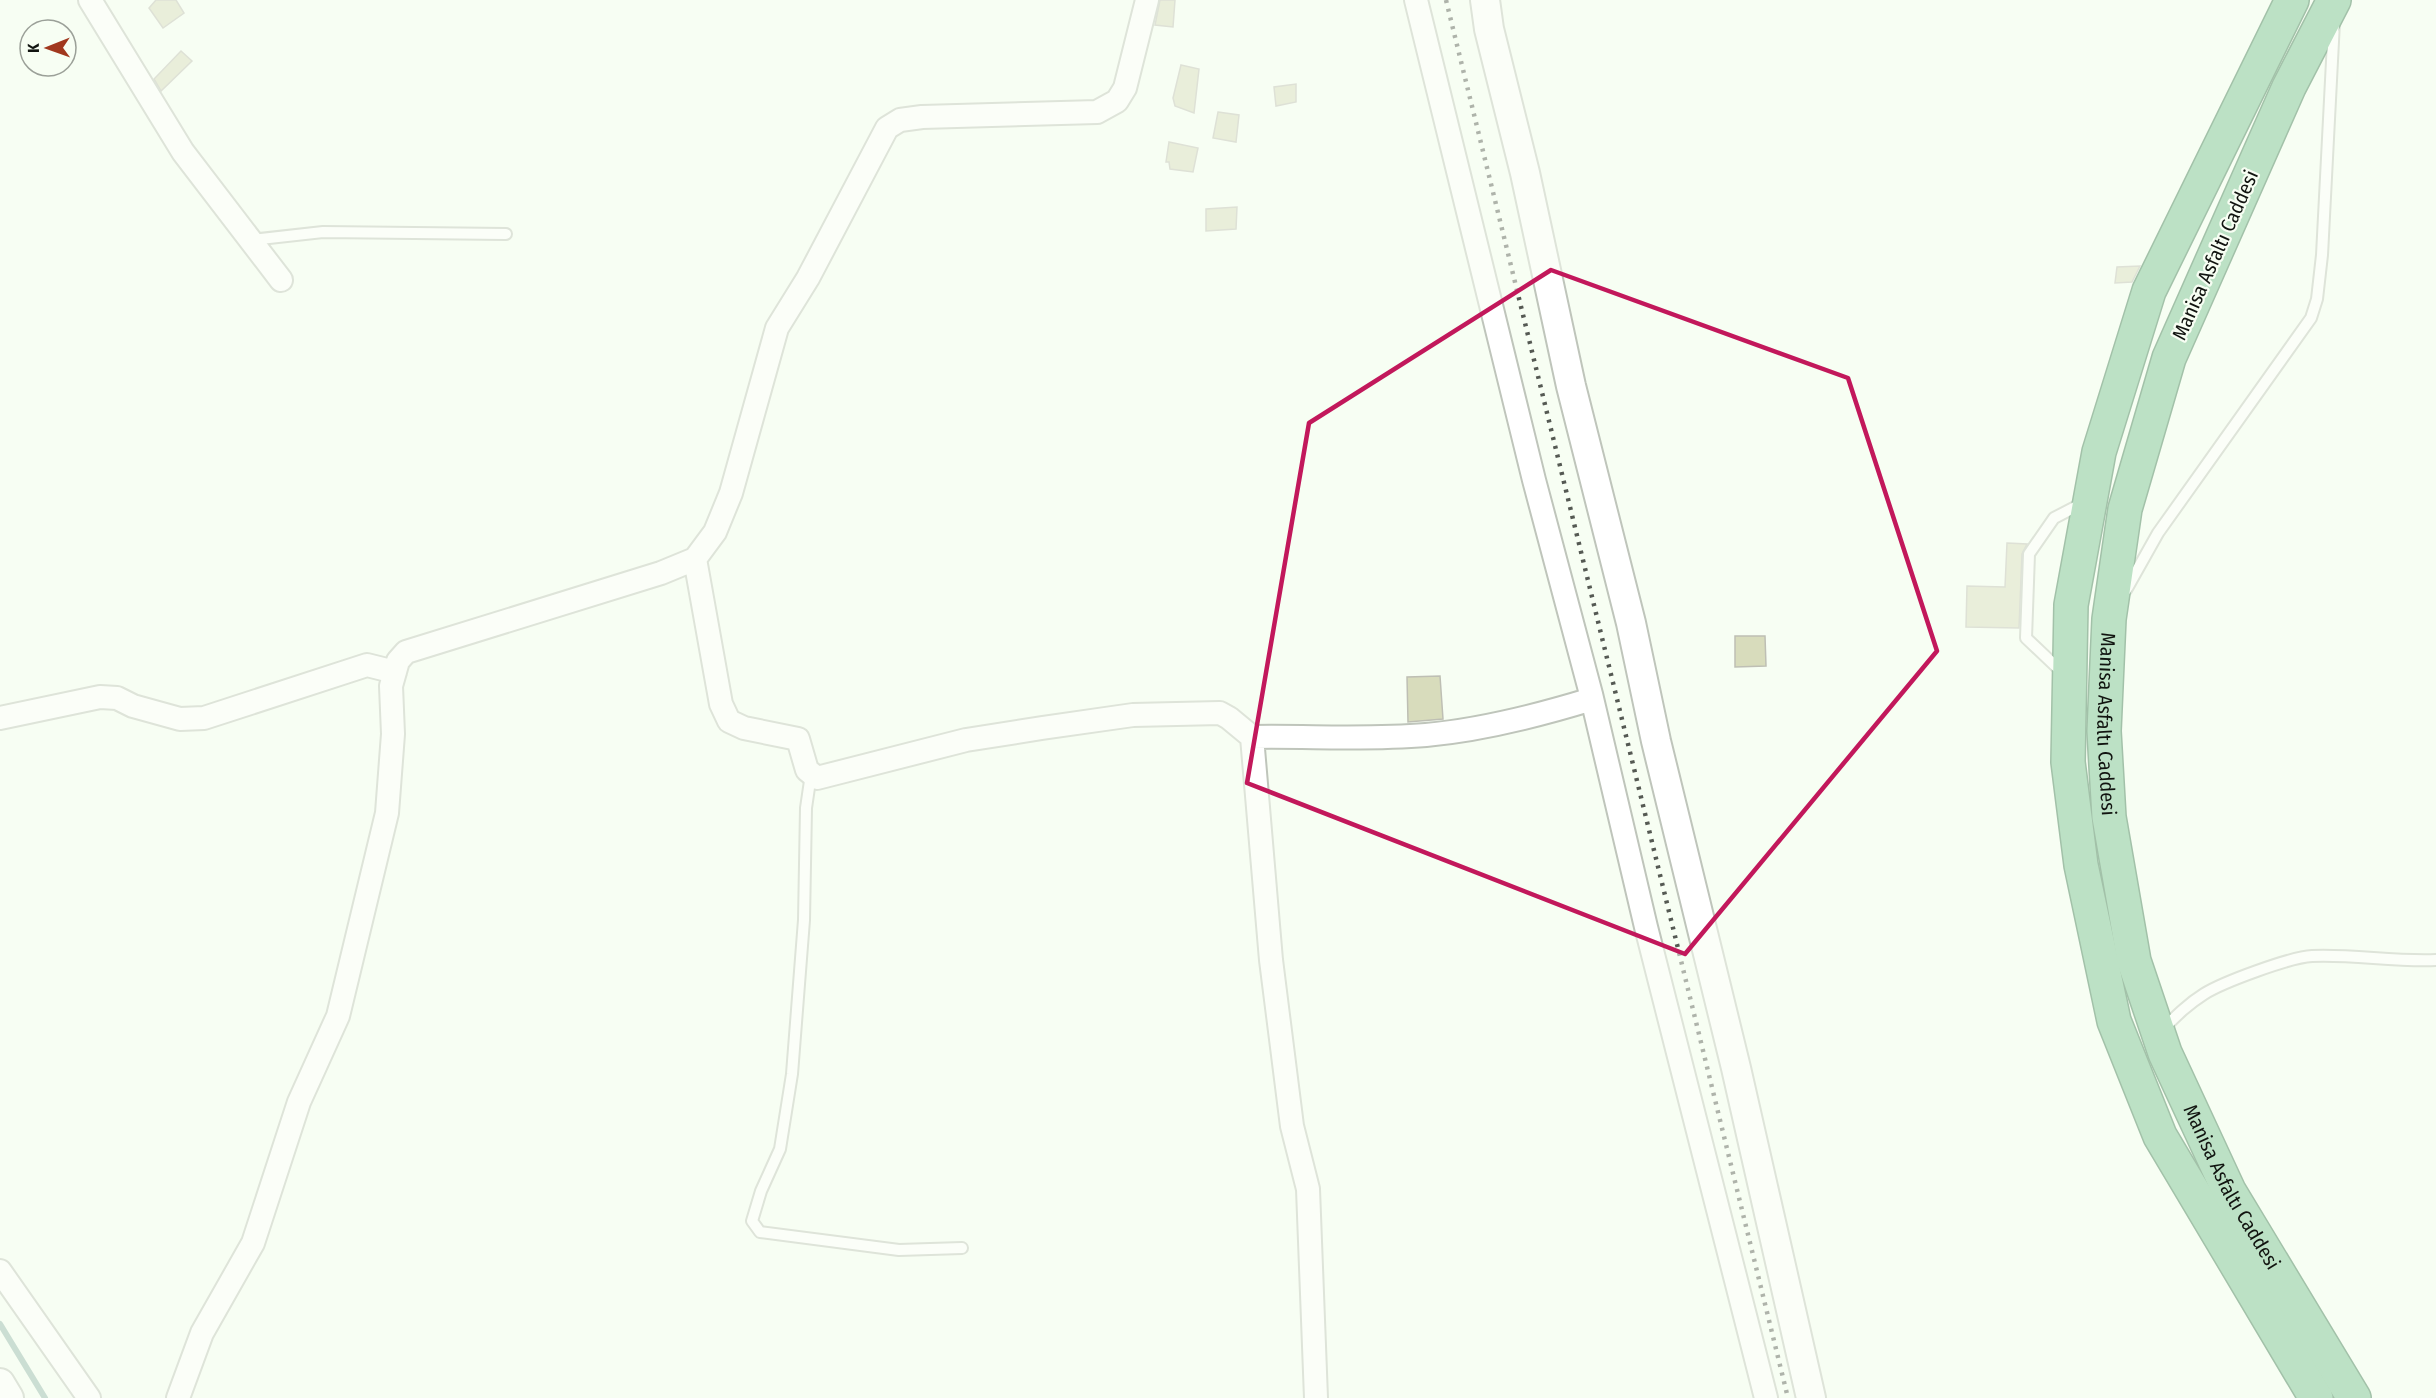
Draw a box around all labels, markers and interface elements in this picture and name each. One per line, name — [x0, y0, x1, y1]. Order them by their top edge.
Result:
north arrow — [18, 18, 78, 78]
text: K — [24, 43, 43, 53]
street label: Manisa Asfaltı Caddesi — [2167, 166, 2263, 344]
street label: Manisa Asfaltı Caddesi — [2092, 632, 2121, 816]
street label: Manisa Asfaltı Caddesi — [2179, 1101, 2285, 1274]

